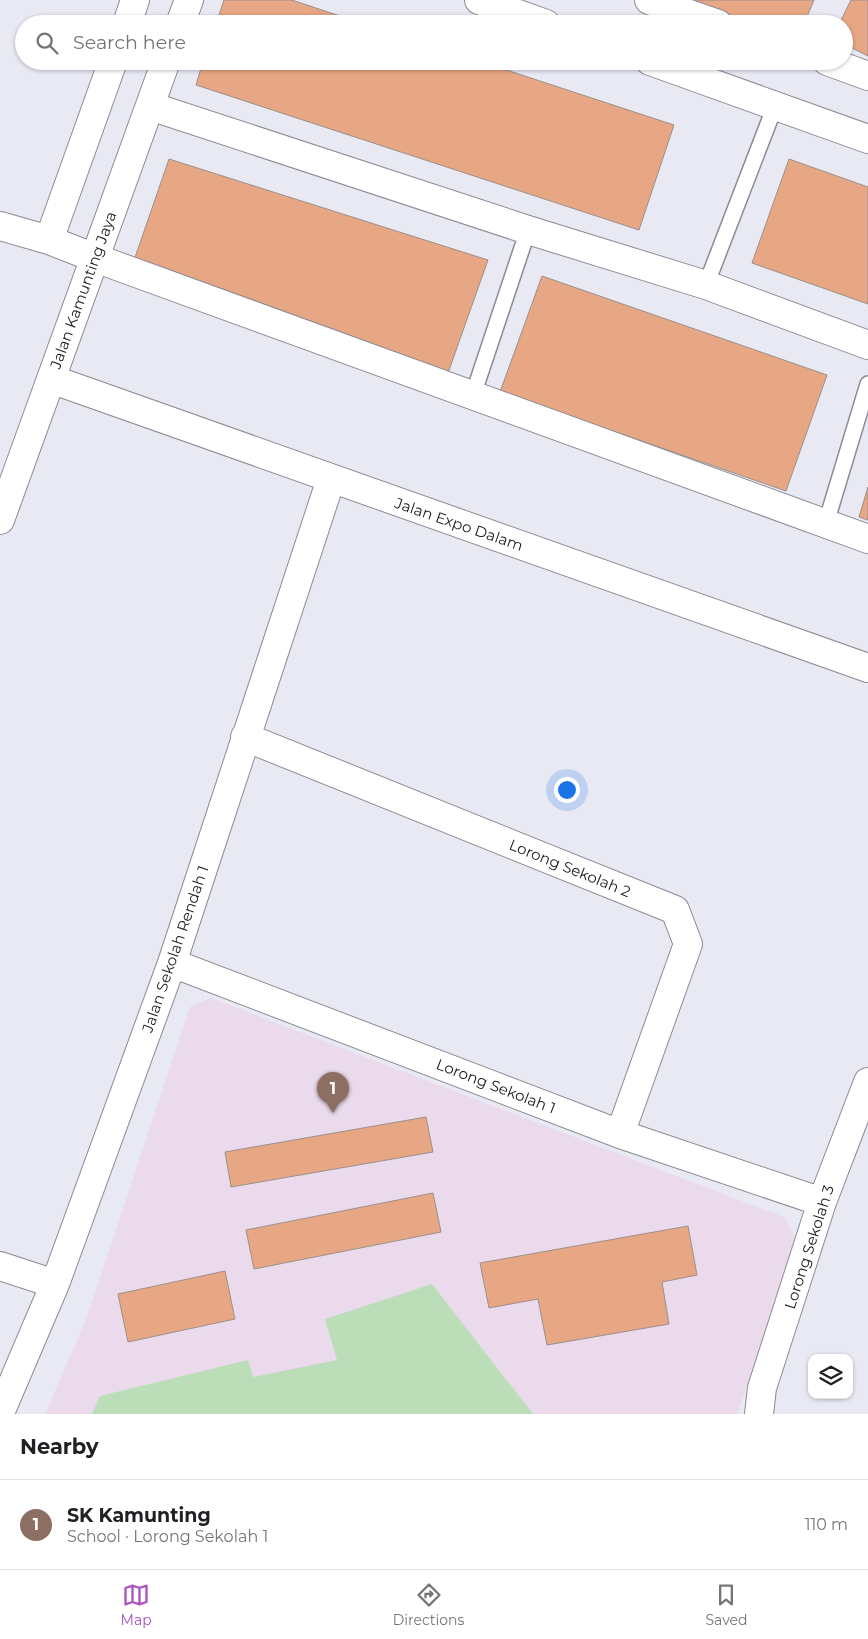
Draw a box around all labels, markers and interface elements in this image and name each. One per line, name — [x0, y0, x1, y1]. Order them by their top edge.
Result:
search box — [15, 15, 853, 70]
icon: search — [33, 29, 61, 57]
text: Search here — [73, 31, 186, 54]
street label: Jalan Kamunting Jaya — [45, 209, 120, 372]
street label: Jalan Expo Dalam — [391, 493, 526, 555]
your location — [554, 777, 580, 803]
street label: Lorong Sekolah 2 — [506, 835, 634, 901]
street label: Jalan Sekolah Rendah 1 — [137, 863, 212, 1036]
street label: Lorong Sekolah 1 — [434, 1054, 558, 1118]
pin: 1 — [317, 1072, 349, 1113]
street label: Lorong Sekolah 3 — [780, 1182, 838, 1312]
map controls — [808, 1354, 853, 1399]
button: layers — [808, 1354, 853, 1399]
text: Nearby — [20, 1434, 99, 1459]
text: SK Kamunting — [67, 1504, 211, 1527]
text: 1 — [33, 1515, 39, 1534]
text: 110 m — [805, 1515, 848, 1534]
text: School · Lorong Sekolah 1 — [67, 1527, 268, 1546]
tab: Map — [121, 1581, 152, 1629]
tab: Directions — [393, 1581, 464, 1629]
tab: Saved — [705, 1581, 747, 1629]

